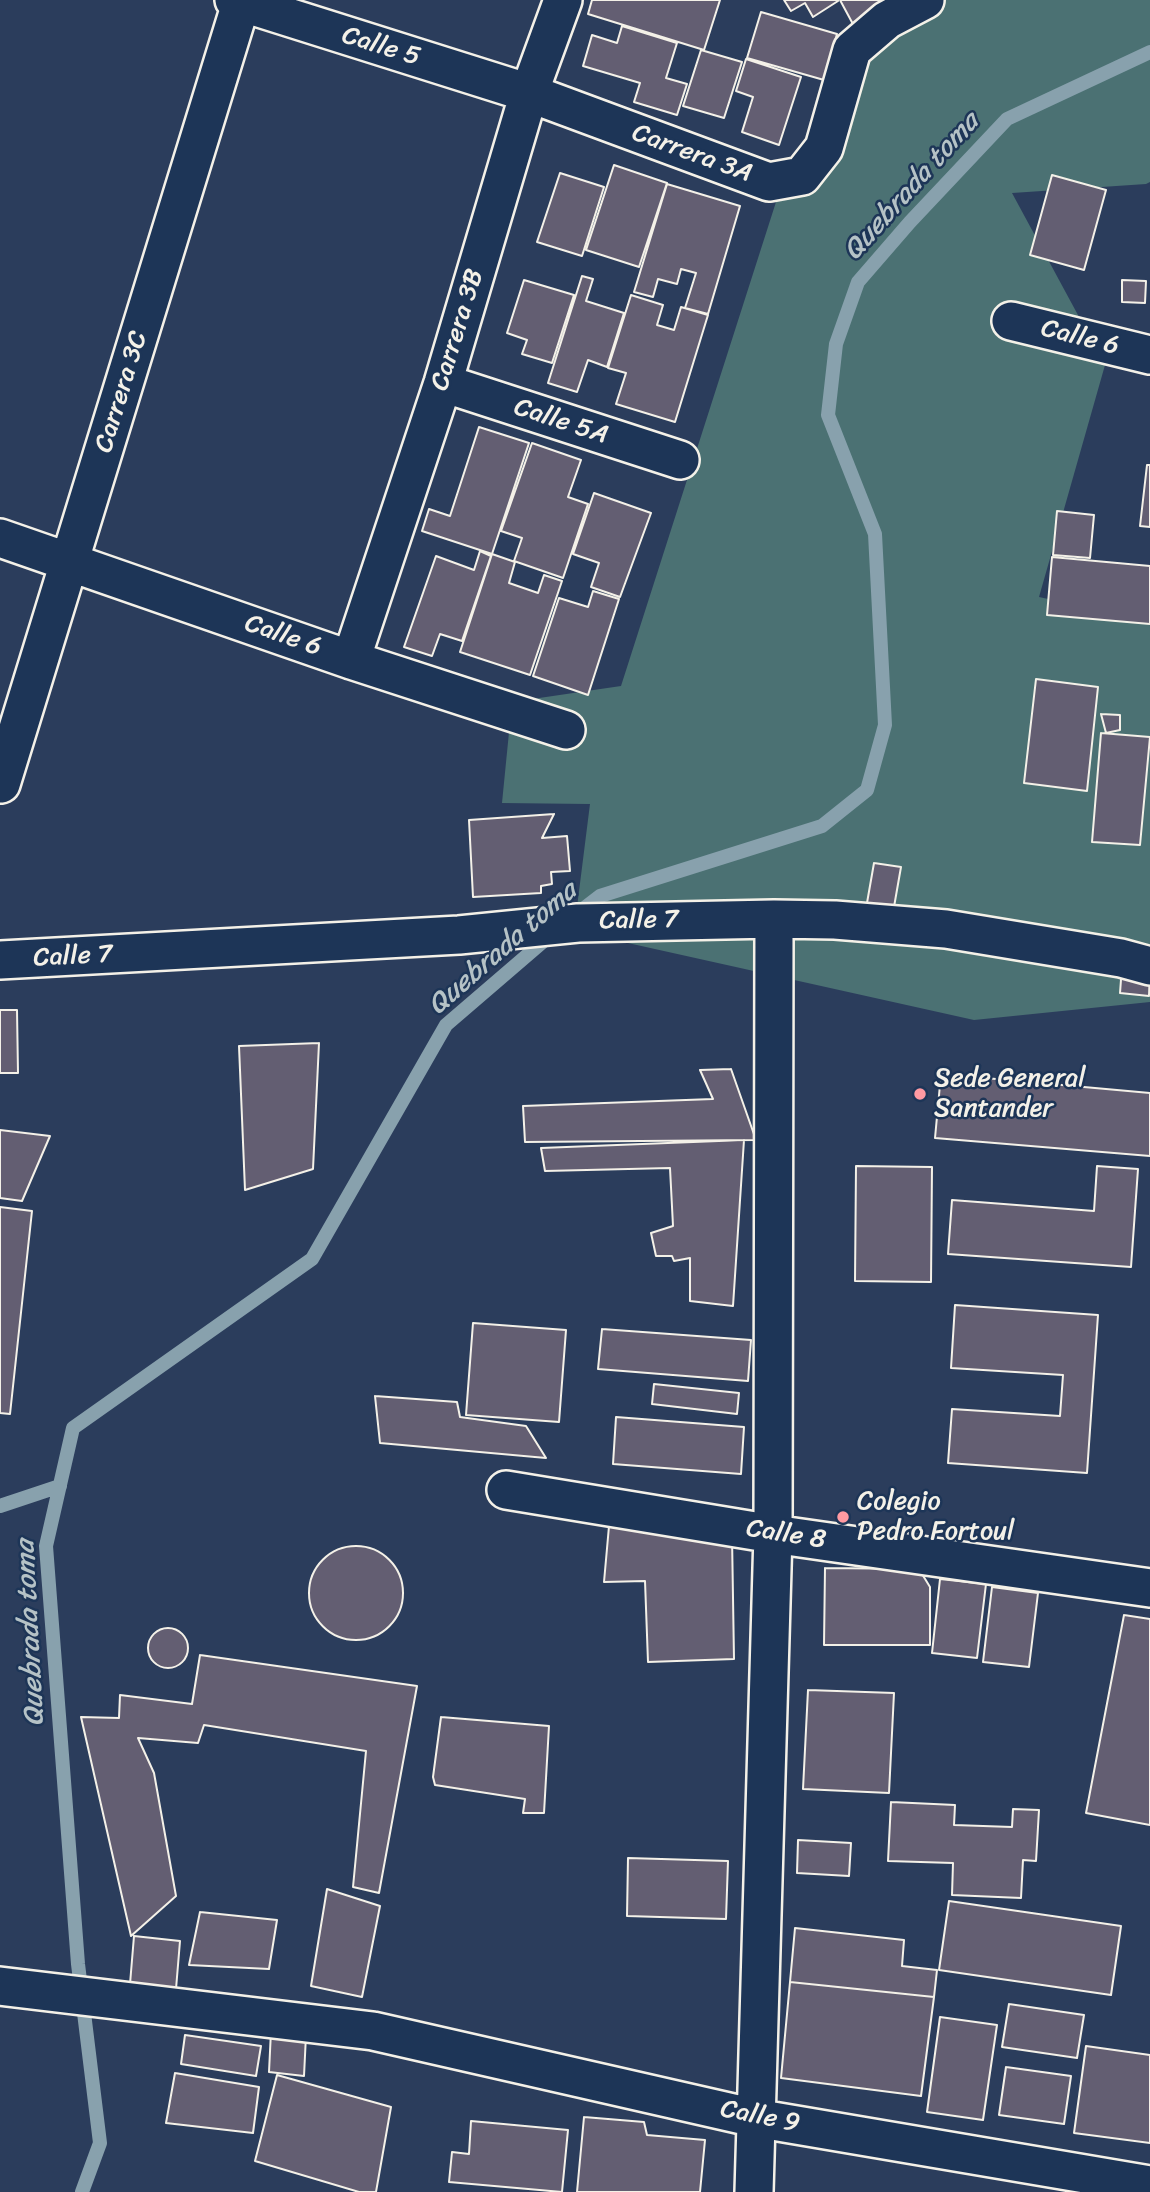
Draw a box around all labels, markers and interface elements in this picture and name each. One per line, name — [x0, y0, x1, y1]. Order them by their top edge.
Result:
street label: Calle 5 — [338, 20, 424, 74]
water label: Quebrada toma — [837, 106, 987, 268]
street label: Carrera 3A — [628, 118, 756, 190]
street label: Carrera 3B — [425, 266, 491, 394]
street label: Calle 6 — [1038, 313, 1122, 363]
street label: Carrera 3C — [89, 328, 155, 456]
street label: Calle 5A — [510, 392, 612, 452]
street label: Calle 6 — [241, 608, 325, 664]
water label: Quebrada toma — [422, 875, 584, 1023]
street label: Calle 7 — [599, 905, 679, 937]
street label: Calle 7 — [33, 939, 113, 975]
place label: Sede General Santander — [934, 1063, 1086, 1124]
marker: Sede General Santander — [912, 1086, 928, 1102]
place label: Colegio Pedro Fortoul — [857, 1486, 1014, 1548]
marker: Colegio Pedro Fortoul — [835, 1509, 851, 1525]
street label: Calle 8 — [744, 1513, 828, 1557]
water label: Quebrada toma — [9, 1539, 53, 1727]
street label: Calle 9 — [718, 2094, 802, 2140]

